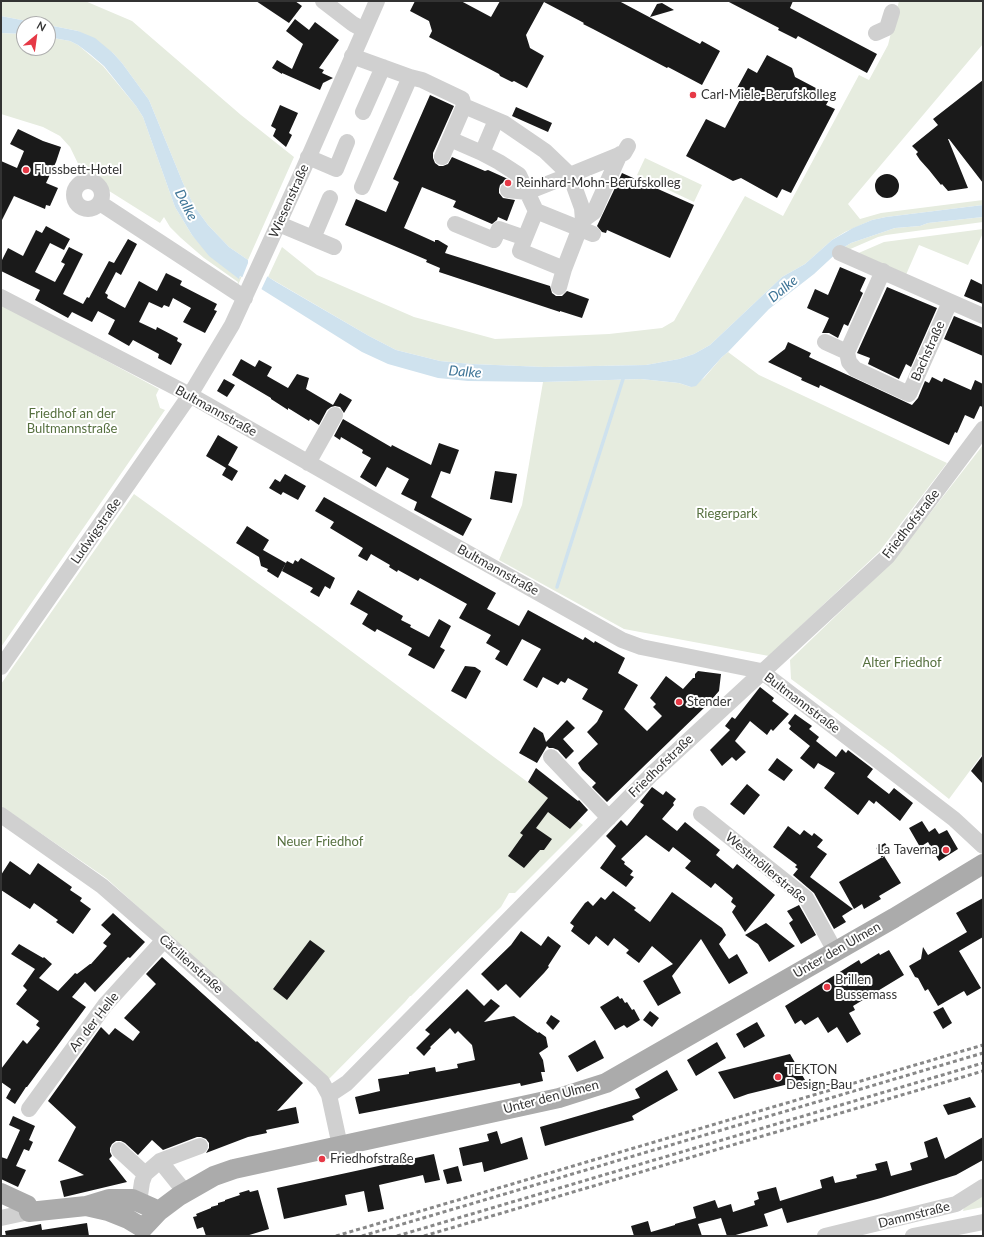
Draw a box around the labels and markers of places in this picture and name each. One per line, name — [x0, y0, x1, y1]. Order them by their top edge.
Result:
place label: Carl-Miele-Berufskolleg — [701, 87, 836, 103]
marker: Carl-Miele-Berufskolleg — [688, 90, 698, 100]
place label: Flussbett-Hotel — [34, 162, 122, 178]
marker: Flussbett-Hotel — [21, 165, 31, 175]
place label: Reinhard-Mohn-Berufskolleg — [516, 175, 681, 191]
marker: Reinhard-Mohn-Berufskolleg — [503, 178, 513, 188]
place label: Stender — [687, 694, 731, 710]
marker: Stender — [674, 697, 684, 707]
place label: La Taverna — [877, 842, 938, 858]
marker: La Taverna — [941, 845, 951, 855]
place label: Brillen Bussemass — [835, 972, 897, 1003]
marker: Brillen Bussemass — [822, 982, 832, 992]
place label: TEKTON Design-Bau — [786, 1062, 852, 1093]
marker: TEKTON Design-Bau — [773, 1072, 783, 1082]
place label: Friedhofstraße — [330, 1151, 414, 1167]
marker: Friedhofstraße — [317, 1154, 327, 1164]

